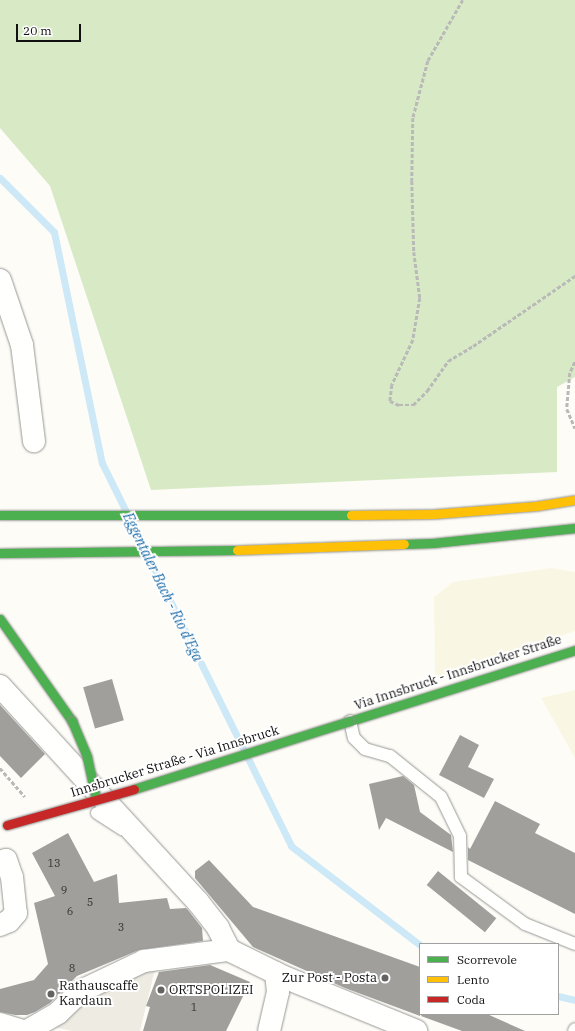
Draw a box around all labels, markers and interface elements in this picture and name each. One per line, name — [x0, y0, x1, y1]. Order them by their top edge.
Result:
scale bar — [18, 16, 83, 42]
text: 20 m — [23, 23, 52, 38]
water label: Eggentaler Bach - Rio d'Ega — [120, 510, 206, 664]
street label: Via Innsbruck - Innsbrucker Straße — [352, 632, 564, 714]
street label: Innsbrucker Straße - Via Innsbruck — [69, 723, 281, 801]
house number: 13 — [47, 856, 61, 870]
house number: 9 — [61, 883, 67, 897]
house number: 5 — [87, 895, 93, 909]
house number: 6 — [67, 904, 73, 918]
house number: 3 — [118, 920, 124, 934]
legend — [419, 943, 559, 1015]
text: Scorrevole — [457, 952, 517, 967]
house number: 8 — [69, 961, 75, 975]
place label: Zur Post - Posta — [282, 970, 377, 986]
text: Lento — [457, 972, 489, 987]
marker: Zur Post - Posta — [380, 973, 390, 983]
place label: Rathauscaffe Kardaun — [59, 979, 138, 1010]
place label: ORTSPOLIZEI — [169, 982, 254, 998]
marker: ORTSPOLIZEI — [156, 985, 166, 995]
marker: Rathauscaffe Kardaun — [46, 989, 56, 999]
text: Coda — [457, 992, 485, 1007]
house number: 1 — [191, 1000, 197, 1014]

